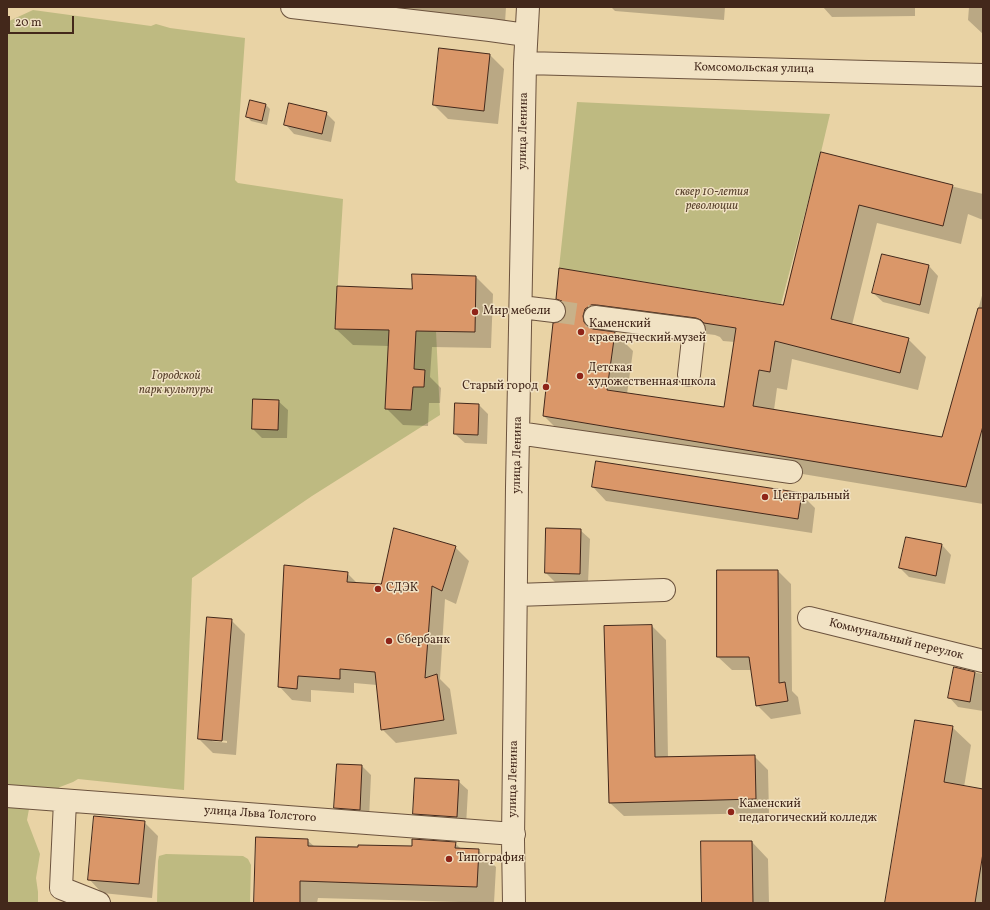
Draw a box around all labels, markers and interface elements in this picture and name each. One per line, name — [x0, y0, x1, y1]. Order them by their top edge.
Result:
scale bar — [10, 8, 76, 34]
text: 20 m — [15, 15, 42, 31]
street label: Комсомольская улица — [694, 61, 814, 77]
street label: улица Ленина — [516, 92, 532, 170]
park label: сквер 10-летия революции — [675, 186, 749, 214]
place label: Мир мебели — [483, 305, 551, 319]
marker: Мир мебели — [470, 307, 480, 317]
place label: Каменский краеведческий музей — [589, 318, 706, 346]
marker: Каменский краеведческий музей — [576, 327, 586, 337]
place label: Детская художественная школа — [588, 362, 716, 390]
park label: Городской парк культуры — [139, 370, 213, 398]
marker: Детская художественная школа — [575, 371, 585, 381]
place label: Старый город — [462, 380, 538, 394]
marker: Старый город — [541, 382, 551, 392]
street label: улица Ленина — [510, 416, 526, 494]
place label: Центральный — [773, 490, 850, 504]
marker: Центральный — [760, 492, 770, 502]
place label: СДЭК — [386, 582, 418, 596]
marker: СДЭК — [373, 584, 383, 594]
street label: Коммунальный переулок — [827, 616, 965, 664]
place label: Сбербанк — [397, 634, 450, 648]
marker: Сбербанк — [384, 636, 394, 646]
street label: улица Ленина — [506, 740, 522, 818]
place label: Каменский педагогический колледж — [739, 798, 877, 826]
street label: улица Льва Толстого — [203, 804, 317, 826]
marker: Каменский педагогический колледж — [726, 807, 736, 817]
place label: Типография — [457, 852, 524, 866]
marker: Типография — [444, 854, 454, 864]

